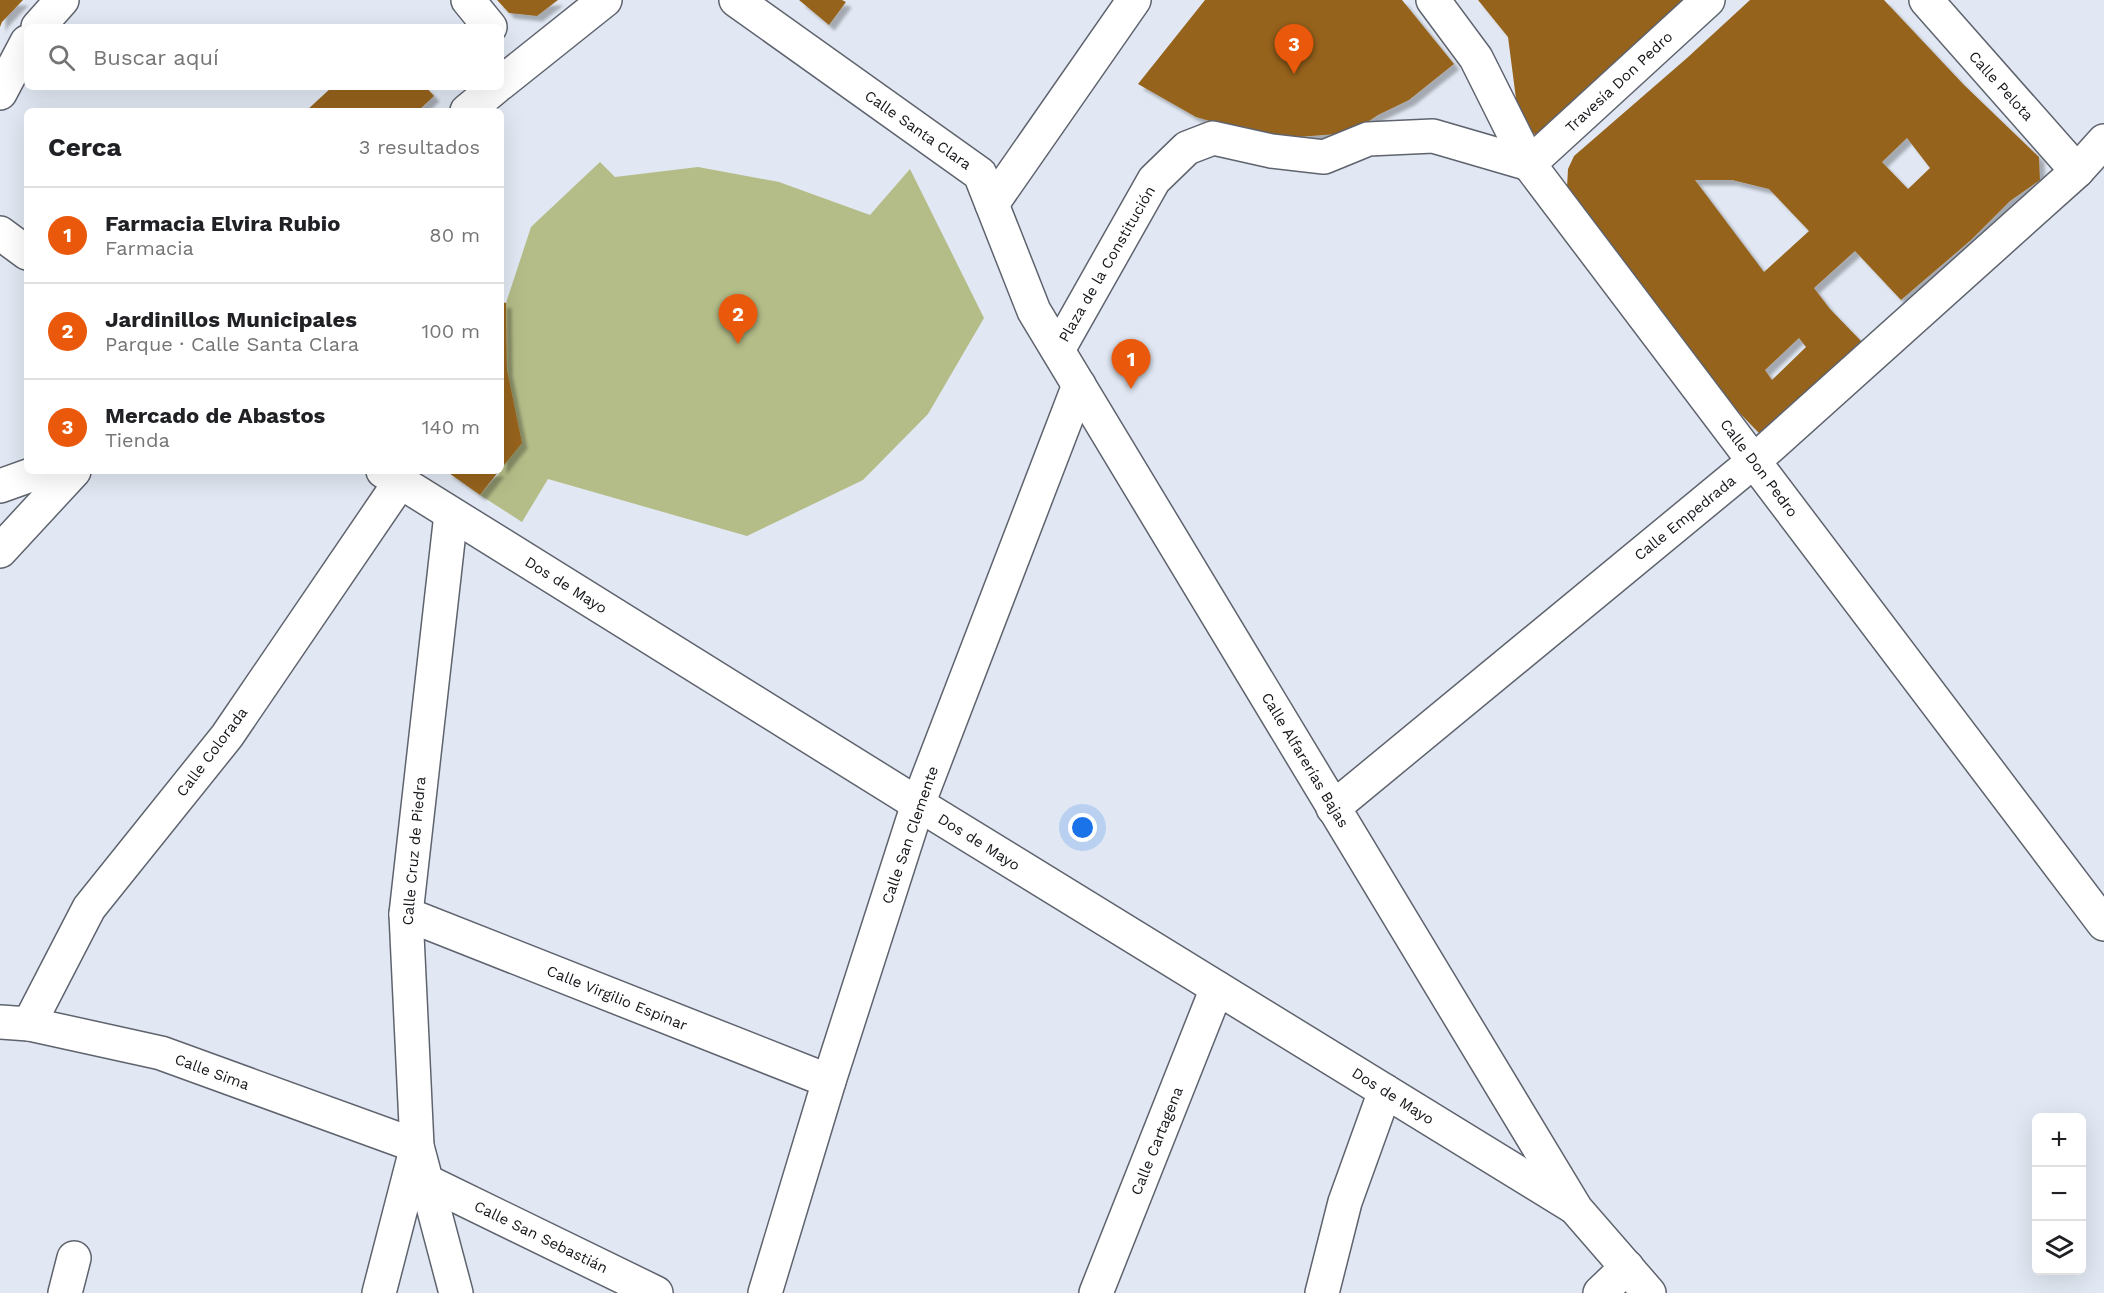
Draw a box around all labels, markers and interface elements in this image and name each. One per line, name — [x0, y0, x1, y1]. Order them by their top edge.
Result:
search box — [24, 24, 504, 90]
pin: 3 — [1274, 25, 1314, 74]
street label: Travesía Don Pedro — [1562, 28, 1676, 136]
icon: search — [45, 41, 78, 74]
text: Buscar aquí — [93, 45, 219, 70]
street label: Calle Pelota — [1965, 47, 2037, 125]
street label: Calle Santa Clara — [861, 86, 975, 174]
text: Cerca — [48, 132, 122, 162]
text: 3 resultados — [359, 135, 480, 159]
street label: Plaza de la Constitución — [1055, 183, 1159, 345]
text: Farmacia Elvira Rubio — [105, 211, 340, 236]
text: 1 — [63, 223, 72, 247]
text: 80 m — [429, 223, 480, 247]
text: Farmacia — [105, 236, 194, 260]
pin: 2 — [718, 294, 758, 344]
text: Jardinillos Municipales — [105, 307, 357, 332]
text: 2 — [62, 319, 73, 343]
text: 100 m — [421, 319, 480, 343]
text: Parque · Calle Santa Clara — [105, 332, 359, 356]
pin: 1 — [1112, 340, 1150, 389]
text: Mercado de Abastos — [105, 403, 325, 428]
text: 3 — [62, 415, 73, 439]
text: 140 m — [422, 415, 480, 439]
street label: Calle Don Pedro — [1716, 416, 1802, 520]
text: Tienda — [105, 428, 170, 452]
street label: Calle Empedrada — [1631, 471, 1740, 564]
street label: Dos de Mayo — [522, 553, 610, 617]
street label: Calle Alfarerías Bajas — [1258, 689, 1353, 831]
street label: Calle Colorada — [173, 703, 252, 800]
street label: Calle San Clemente — [878, 764, 942, 906]
street label: Calle Cruz de Piedra — [399, 775, 430, 926]
street label: Dos de Mayo — [935, 810, 1023, 874]
your location — [1068, 813, 1097, 842]
street label: Calle Virgilio Espinar — [544, 962, 690, 1034]
street label: Calle Sima — [172, 1050, 252, 1094]
street label: Dos de Mayo — [1349, 1064, 1437, 1128]
street label: Calle Cartagena — [1127, 1084, 1187, 1198]
map controls — [2032, 1113, 2086, 1275]
button: + — [2032, 1113, 2086, 1167]
button: − — [2032, 1167, 2086, 1221]
street label: Calle San Sebastián — [471, 1197, 611, 1277]
button: layers — [2032, 1221, 2086, 1275]

